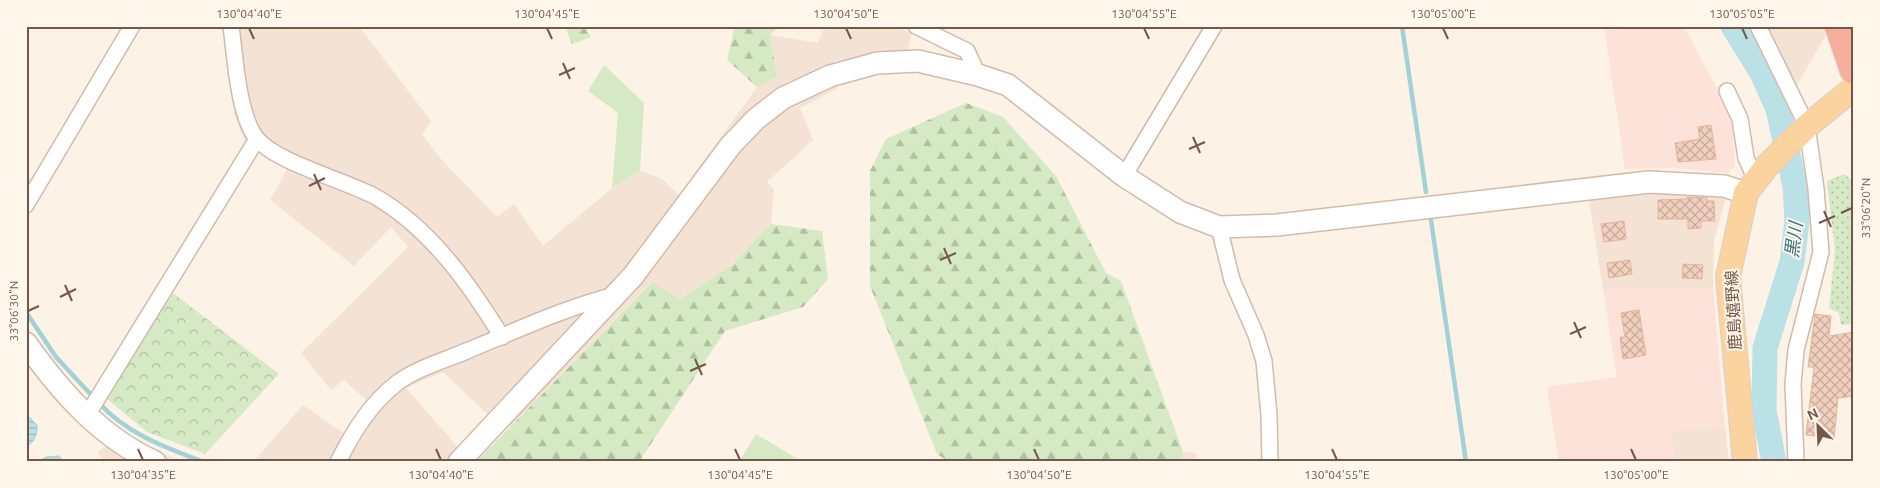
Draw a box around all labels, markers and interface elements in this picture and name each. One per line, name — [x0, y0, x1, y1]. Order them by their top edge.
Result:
text: 130°04'40"E — [216, 7, 282, 20]
text: 130°04'45"E — [514, 7, 580, 20]
text: 130°04'50"E — [813, 7, 879, 20]
text: 130°04'55"E — [1111, 7, 1177, 20]
text: 130°05'00"E — [1410, 7, 1476, 20]
text: 130°05'05"E — [1709, 7, 1775, 20]
text: 33°06'20"N — [1859, 178, 1872, 238]
water label: 黒川 — [1781, 219, 1805, 259]
street label: 鹿島嬉野線 — [1722, 270, 1744, 350]
text: 33°06'30"N — [7, 281, 20, 341]
north arrow — [1792, 400, 1842, 450]
text: N — [1805, 405, 1821, 424]
text: 130°04'35"E — [110, 468, 176, 481]
text: 130°04'40"E — [408, 468, 474, 481]
text: 130°04'45"E — [707, 468, 773, 481]
text: 130°04'50"E — [1006, 468, 1072, 481]
text: 130°04'55"E — [1304, 468, 1370, 481]
text: 130°05'00"E — [1603, 468, 1669, 481]

